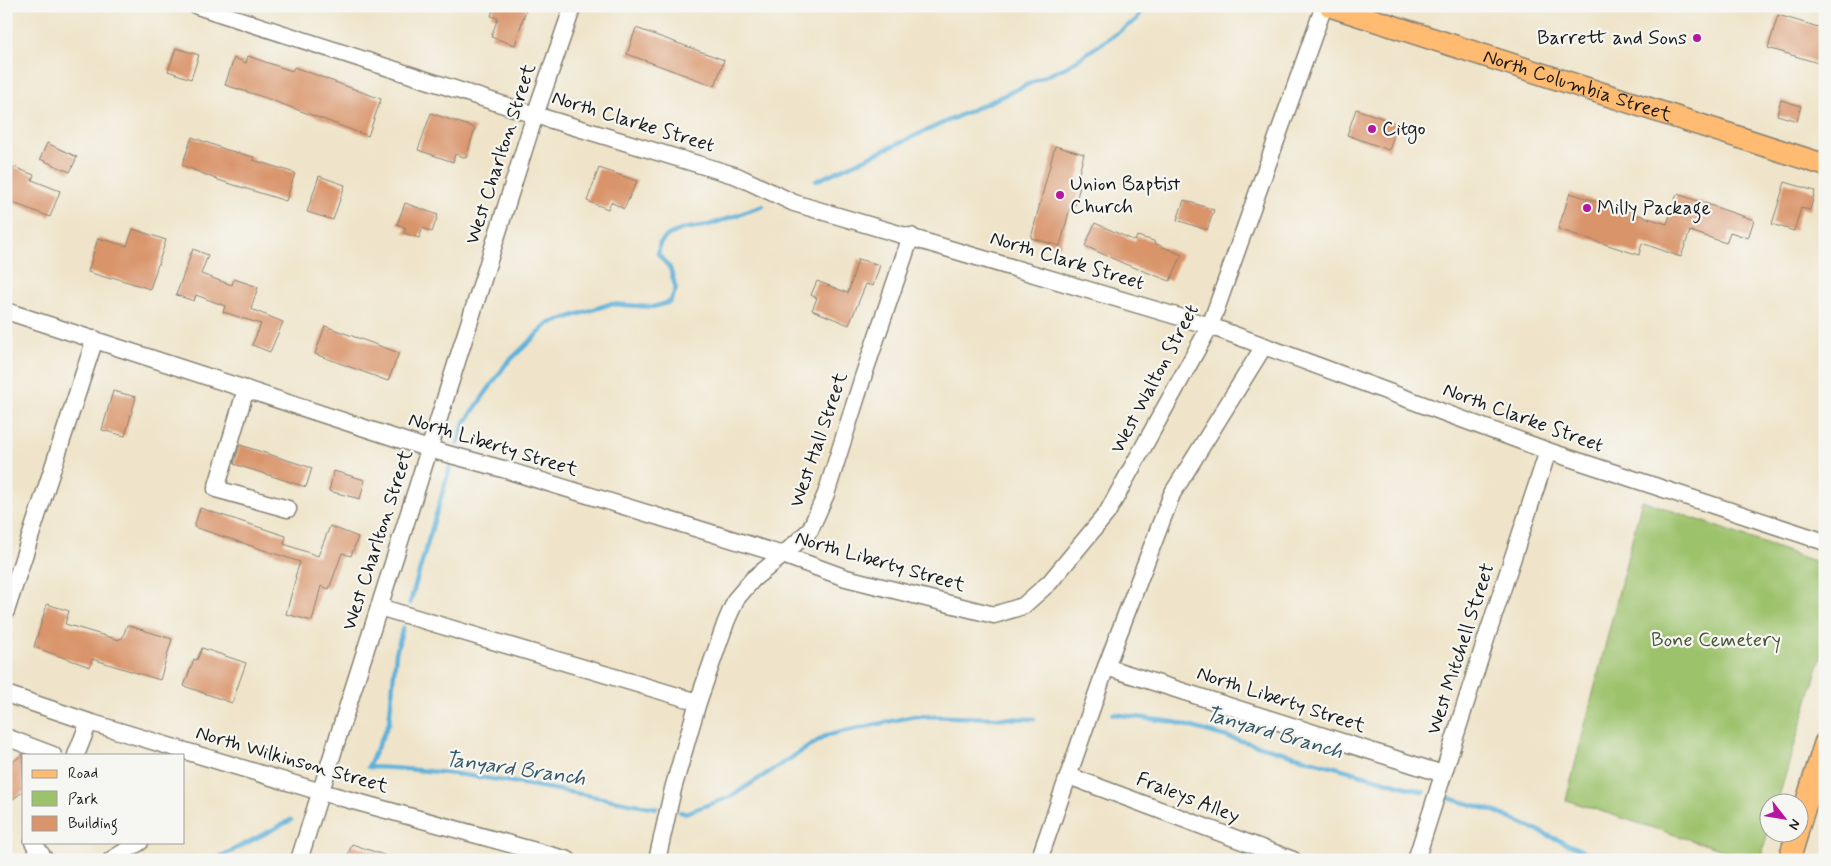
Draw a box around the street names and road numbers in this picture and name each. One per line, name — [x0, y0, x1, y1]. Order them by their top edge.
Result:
street label: North Columbia Street — [1480, 43, 1675, 129]
street label: West Charlton Street — [459, 60, 543, 248]
street label: North Clarke Street — [548, 84, 718, 160]
street label: North Clark Street — [987, 225, 1147, 297]
street label: West Walton Street — [1104, 299, 1206, 459]
street label: West Hall Street — [783, 369, 855, 511]
street label: North Clarke Street — [1439, 376, 1607, 460]
street label: North Liberty Street — [405, 406, 581, 484]
street label: West Charlton Street — [336, 446, 420, 634]
street label: North Liberty Street — [792, 525, 968, 599]
street label: West Mitchell Street — [1421, 560, 1501, 738]
street label: North Liberty Street — [1193, 660, 1369, 740]
street label: North Wilkinson Street — [193, 720, 392, 800]
street label: Fraleys Alley — [1132, 766, 1244, 830]

